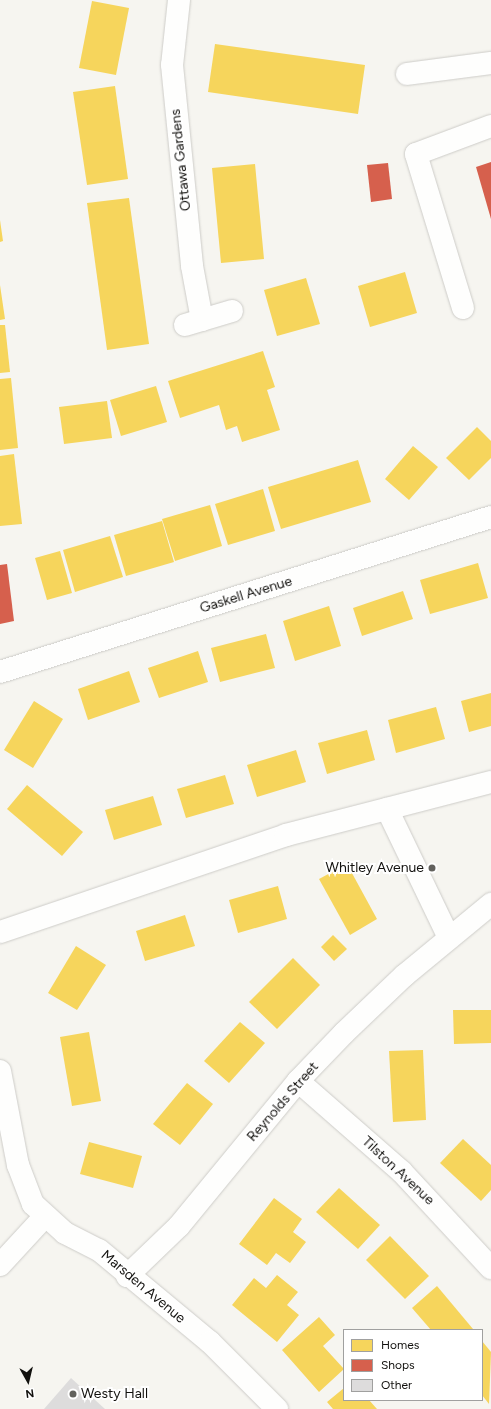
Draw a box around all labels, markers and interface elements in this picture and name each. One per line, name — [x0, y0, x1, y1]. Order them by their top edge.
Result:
street label: Ottawa Gardens — [167, 108, 195, 212]
street label: Gaskell Avenue — [198, 573, 294, 617]
place label: Whitley Avenue — [326, 860, 424, 876]
marker: Whitley Avenue — [427, 863, 437, 873]
street label: Reynolds Street — [244, 1059, 322, 1145]
street label: Tilston Avenue — [358, 1133, 438, 1209]
street label: Marsden Avenue — [97, 1247, 189, 1327]
legend — [343, 1329, 483, 1401]
text: Homes — [381, 1338, 419, 1352]
text: Shops — [381, 1358, 415, 1372]
north arrow — [8, 1361, 48, 1401]
text: Other — [381, 1378, 412, 1392]
text: N — [25, 1386, 35, 1400]
place label: Westy Hall — [81, 1386, 148, 1402]
marker: Westy Hall — [68, 1389, 78, 1399]

